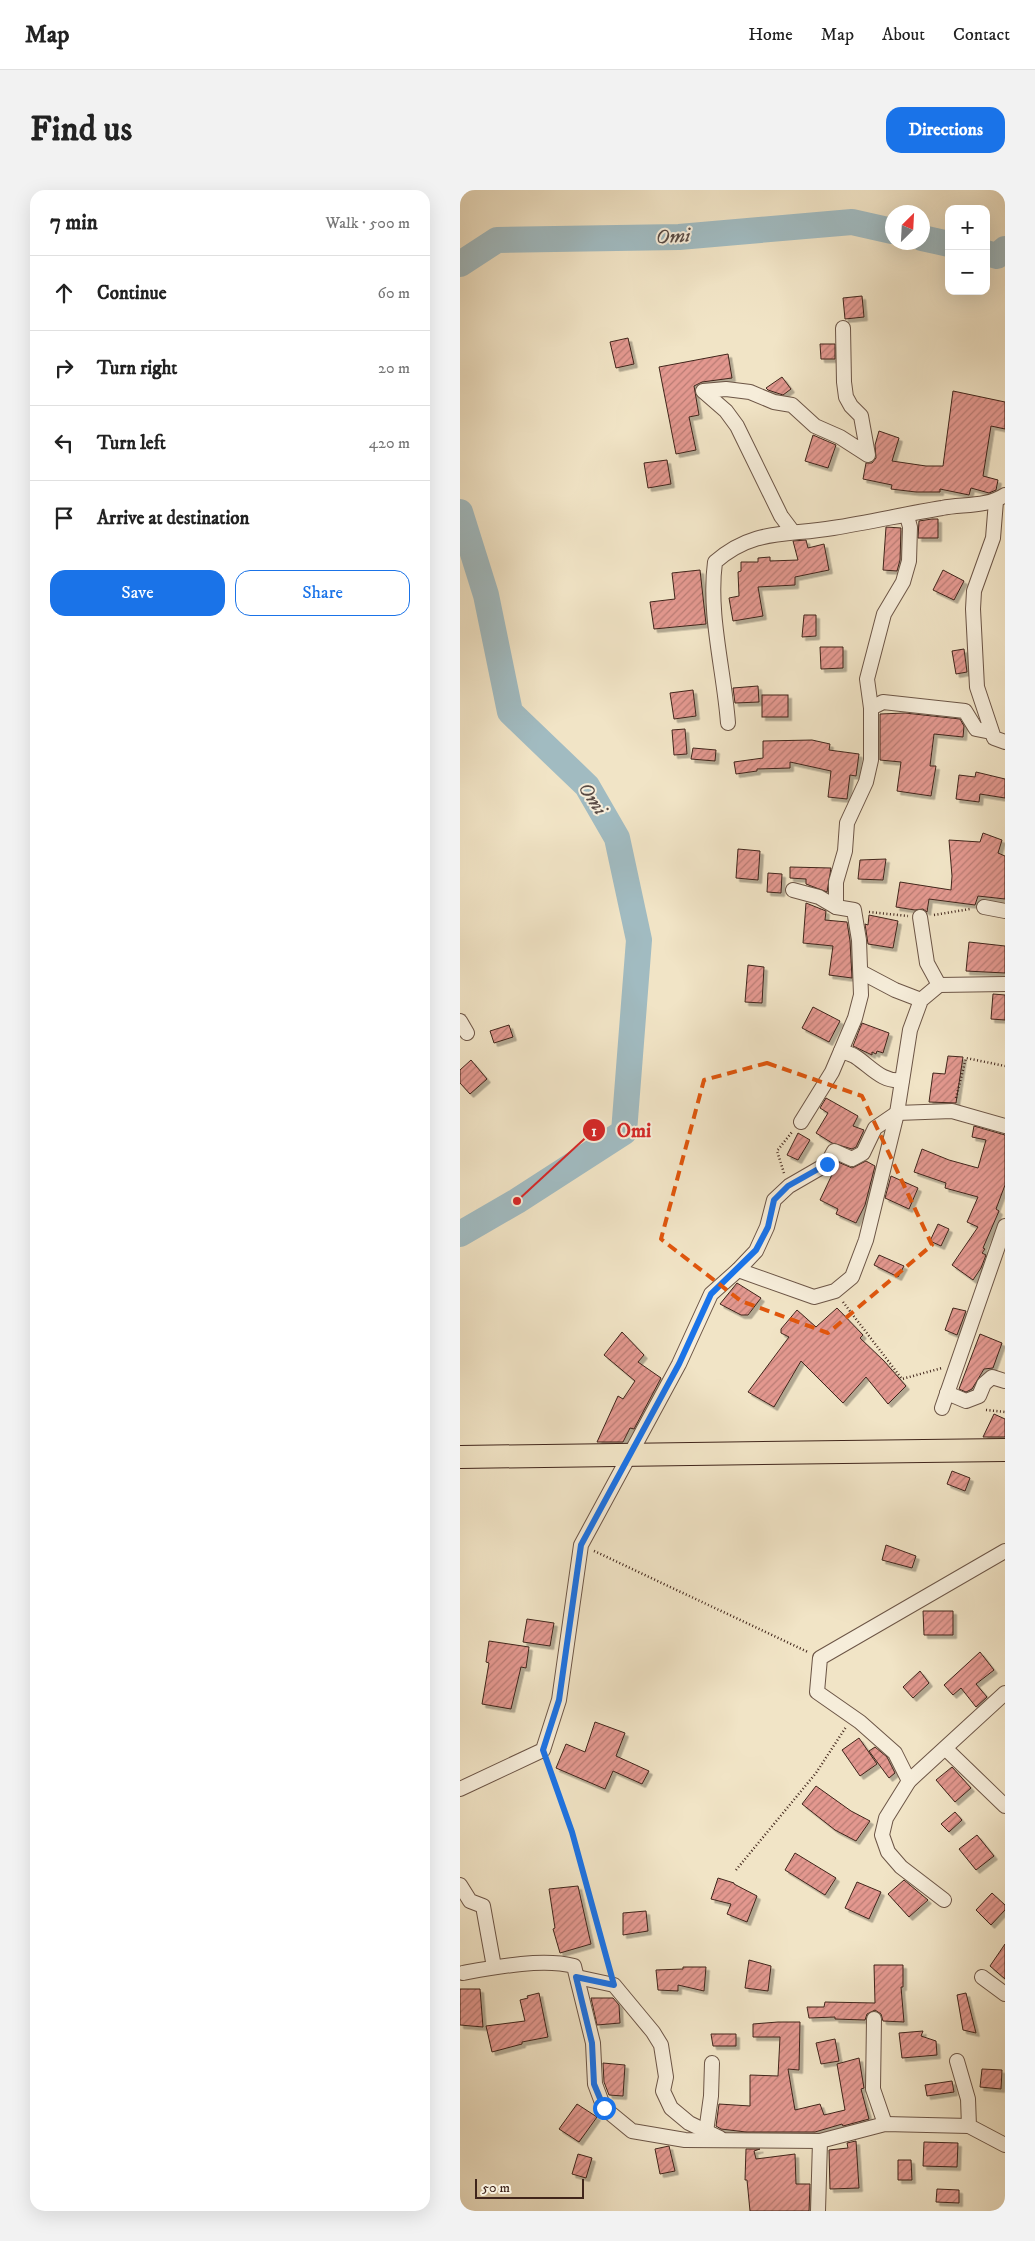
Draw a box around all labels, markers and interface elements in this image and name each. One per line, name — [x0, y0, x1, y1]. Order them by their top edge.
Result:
text: Map — [25, 20, 69, 50]
text: Home — [748, 24, 793, 46]
text: Map — [821, 24, 854, 46]
text: About — [882, 24, 925, 46]
text: Contact — [953, 24, 1010, 46]
button: Directions — [886, 107, 1005, 153]
text: Find us — [30, 108, 132, 152]
north arrow — [885, 205, 930, 250]
map controls — [945, 205, 990, 295]
button: + — [945, 205, 990, 250]
text: 7 min — [50, 210, 98, 236]
text: Walk · 500 m — [325, 213, 410, 233]
water label: Omi — [655, 224, 693, 250]
button: − — [945, 250, 990, 295]
icon: ahead — [50, 279, 78, 307]
text: Continue — [97, 282, 167, 305]
text: 60 m — [378, 283, 410, 303]
icon: right — [50, 354, 78, 382]
text: Turn right — [97, 357, 177, 380]
text: 20 m — [378, 358, 410, 378]
icon: left — [50, 429, 78, 457]
text: Turn left — [97, 432, 166, 455]
text: 420 m — [369, 433, 410, 453]
icon: arrive — [50, 504, 78, 532]
text: Arrive at destination — [97, 507, 249, 530]
button: Save — [50, 570, 225, 616]
button: Share — [235, 570, 410, 616]
water label: Omi — [572, 778, 613, 822]
callout: Omi — [582, 1113, 661, 1148]
text: Omi — [617, 1119, 651, 1144]
text: 1 — [591, 1122, 597, 1141]
route end — [816, 1153, 839, 1176]
route start — [593, 2097, 616, 2120]
scale bar — [475, 2176, 584, 2199]
text: 50 m — [482, 2179, 510, 2197]

